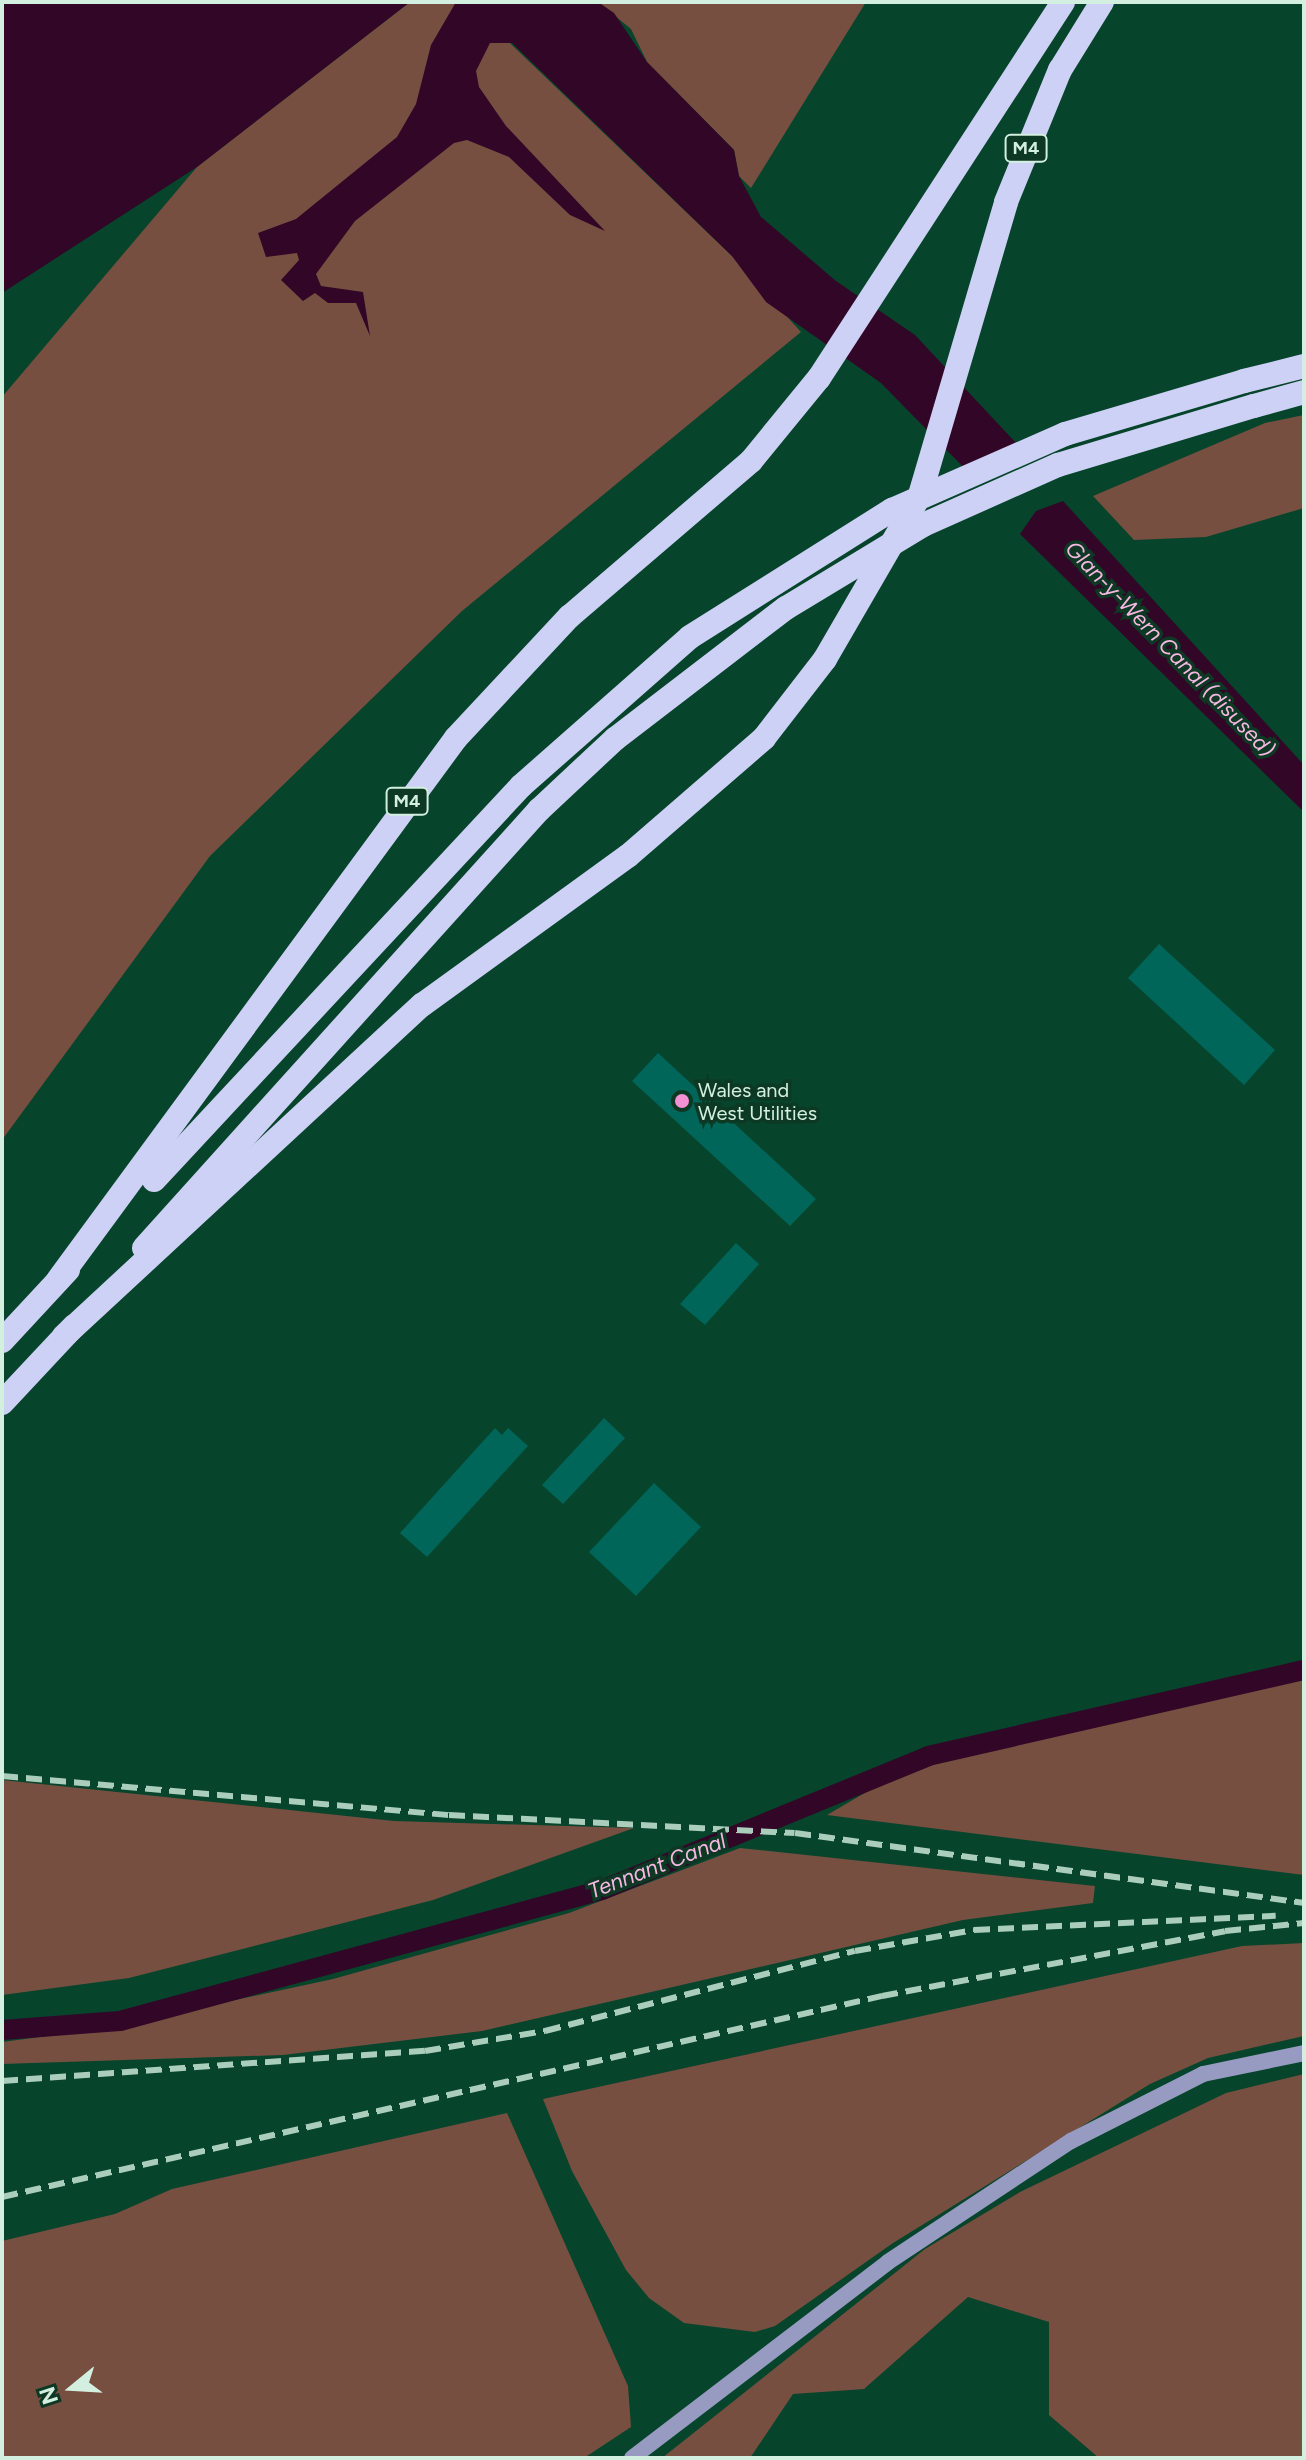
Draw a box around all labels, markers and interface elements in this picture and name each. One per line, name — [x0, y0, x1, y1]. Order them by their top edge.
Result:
road number: M4 — [1004, 134, 1048, 162]
water label: Glan-y-Wern Canal (disused) — [1060, 536, 1280, 762]
road number: M4 — [385, 787, 429, 815]
place label: Wales and West Utilities — [698, 1078, 817, 1125]
marker: Wales and West Utilities — [673, 1092, 691, 1110]
water label: Tennant Canal — [584, 1828, 730, 1904]
north arrow — [32, 2348, 112, 2428]
text: N — [33, 2383, 64, 2408]

